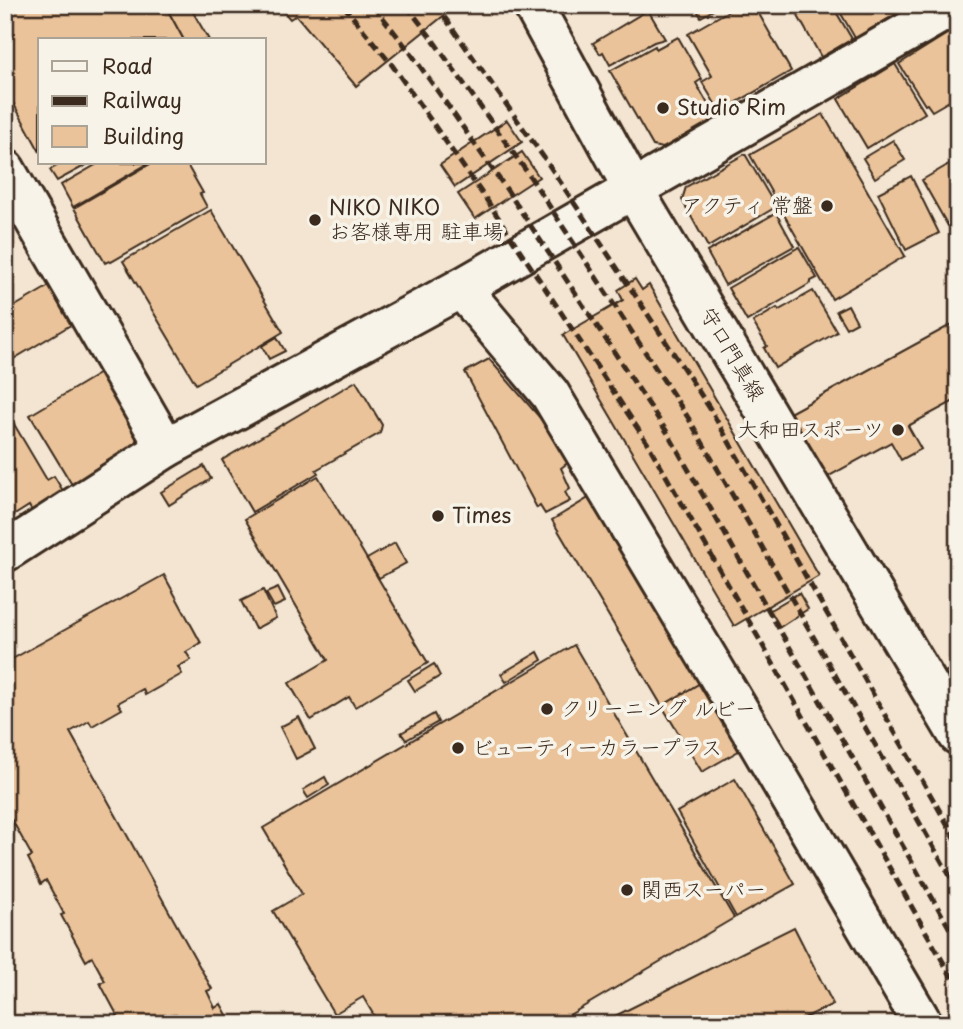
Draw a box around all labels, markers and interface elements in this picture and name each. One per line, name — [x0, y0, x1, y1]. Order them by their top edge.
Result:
legend — [38, 38, 266, 164]
text: Road — [102, 49, 153, 81]
text: Railway — [102, 83, 182, 115]
place label: Studio Rim — [677, 90, 786, 122]
marker: Studio Rim — [655, 100, 671, 116]
text: Building — [102, 119, 184, 151]
place label: アクティ 常盤 — [681, 188, 813, 220]
place label: NIKO NIKO お客様専用 駐車場 — [329, 190, 504, 246]
marker: アクティ 常盤 — [819, 198, 835, 214]
marker: NIKO NIKO お客様専用 駐車場 — [307, 212, 323, 228]
street label: 守口門真線 — [693, 300, 774, 406]
place label: 大和田スポーツ — [737, 412, 884, 444]
marker: 大和田スポーツ — [890, 422, 906, 438]
place label: Times — [452, 498, 511, 530]
marker: Times — [430, 508, 446, 524]
place label: クリーニング ルビー — [561, 691, 756, 723]
marker: クリーニング ルビー — [539, 701, 555, 717]
place label: ビューティーカラープラス — [472, 730, 722, 762]
marker: ビューティーカラープラス — [450, 740, 466, 756]
place label: 関西スーパー — [641, 872, 766, 904]
marker: 関西スーパー — [619, 882, 635, 898]

